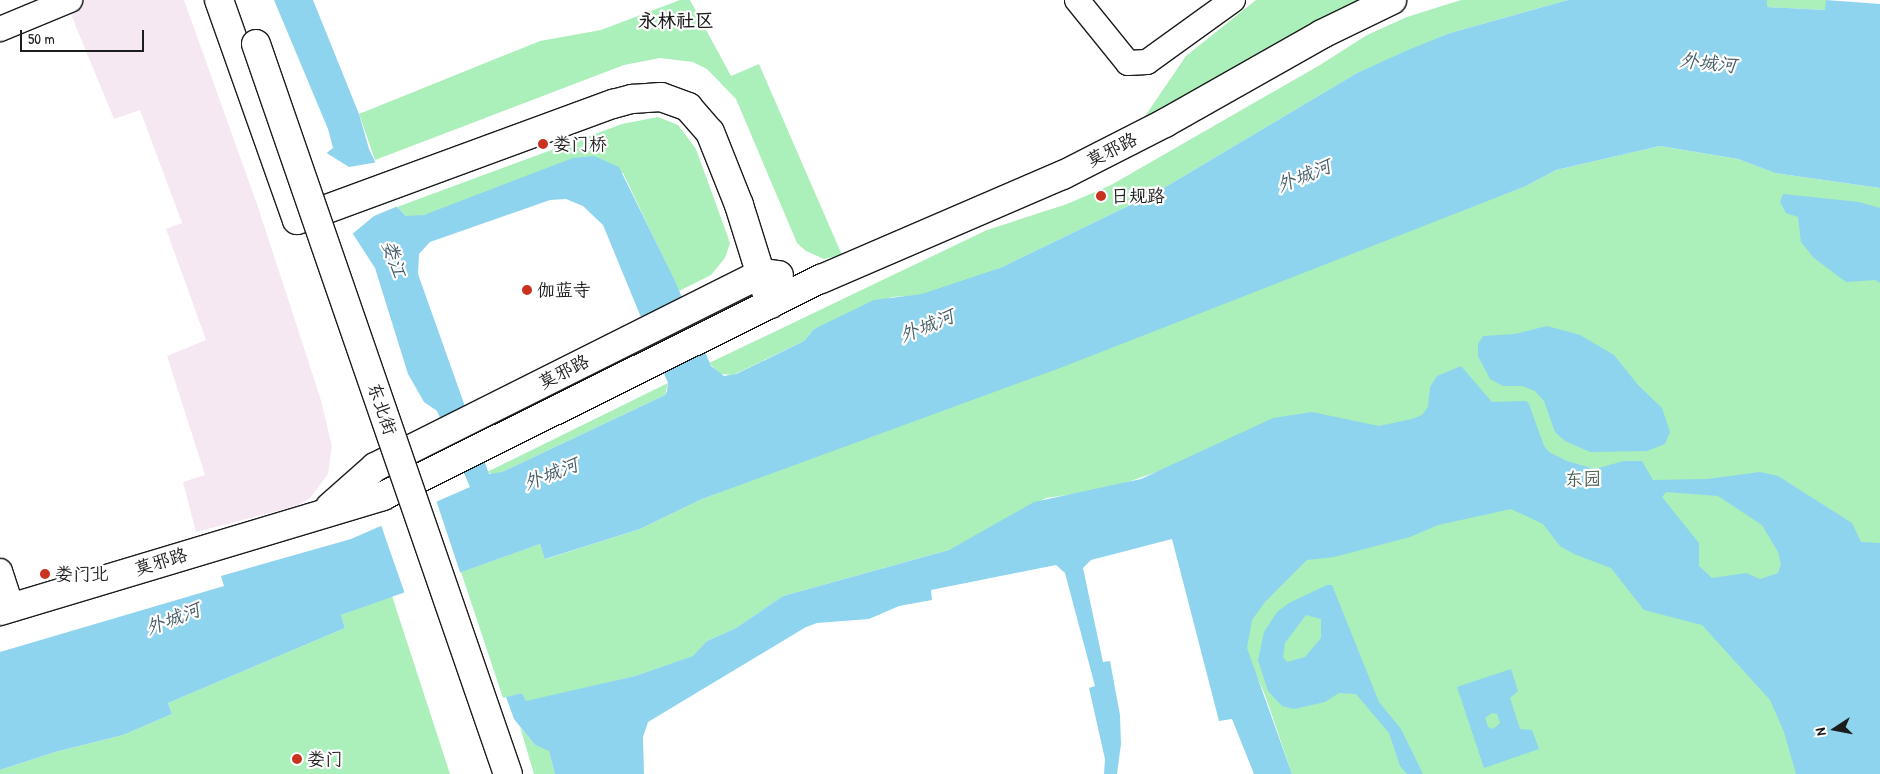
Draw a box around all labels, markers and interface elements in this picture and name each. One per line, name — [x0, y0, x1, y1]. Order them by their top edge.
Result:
district label: 永林社区 — [638, 10, 714, 32]
scale bar — [22, 20, 146, 52]
text: 50 m — [28, 28, 55, 49]
water label: 外城河 — [1678, 49, 1738, 77]
street label: 莫邪路 — [1083, 128, 1141, 172]
place label: 娄门桥 — [553, 133, 607, 155]
marker: 娄门桥 — [537, 138, 549, 150]
water label: 外城河 — [1273, 155, 1335, 197]
place label: 日规路 — [1111, 185, 1165, 207]
marker: 日规路 — [1095, 190, 1107, 202]
water label: 娄江 — [377, 237, 411, 281]
place label: 伽蓝寺 — [537, 279, 591, 301]
marker: 伽蓝寺 — [521, 284, 533, 296]
water label: 外城河 — [896, 305, 958, 347]
street label: 莫邪路 — [535, 350, 593, 394]
street label: 东北街 — [363, 380, 401, 438]
water label: 外城河 — [520, 453, 582, 495]
park label: 东园 — [1565, 468, 1601, 490]
street label: 莫邪路 — [132, 544, 190, 580]
place label: 娄门北 — [55, 563, 109, 585]
marker: 娄门北 — [39, 568, 51, 580]
water label: 外城河 — [142, 598, 204, 640]
north arrow — [1810, 704, 1860, 754]
text: N — [1810, 726, 1830, 737]
place label: 娄门 — [307, 748, 343, 770]
marker: 娄门 — [291, 753, 303, 765]

